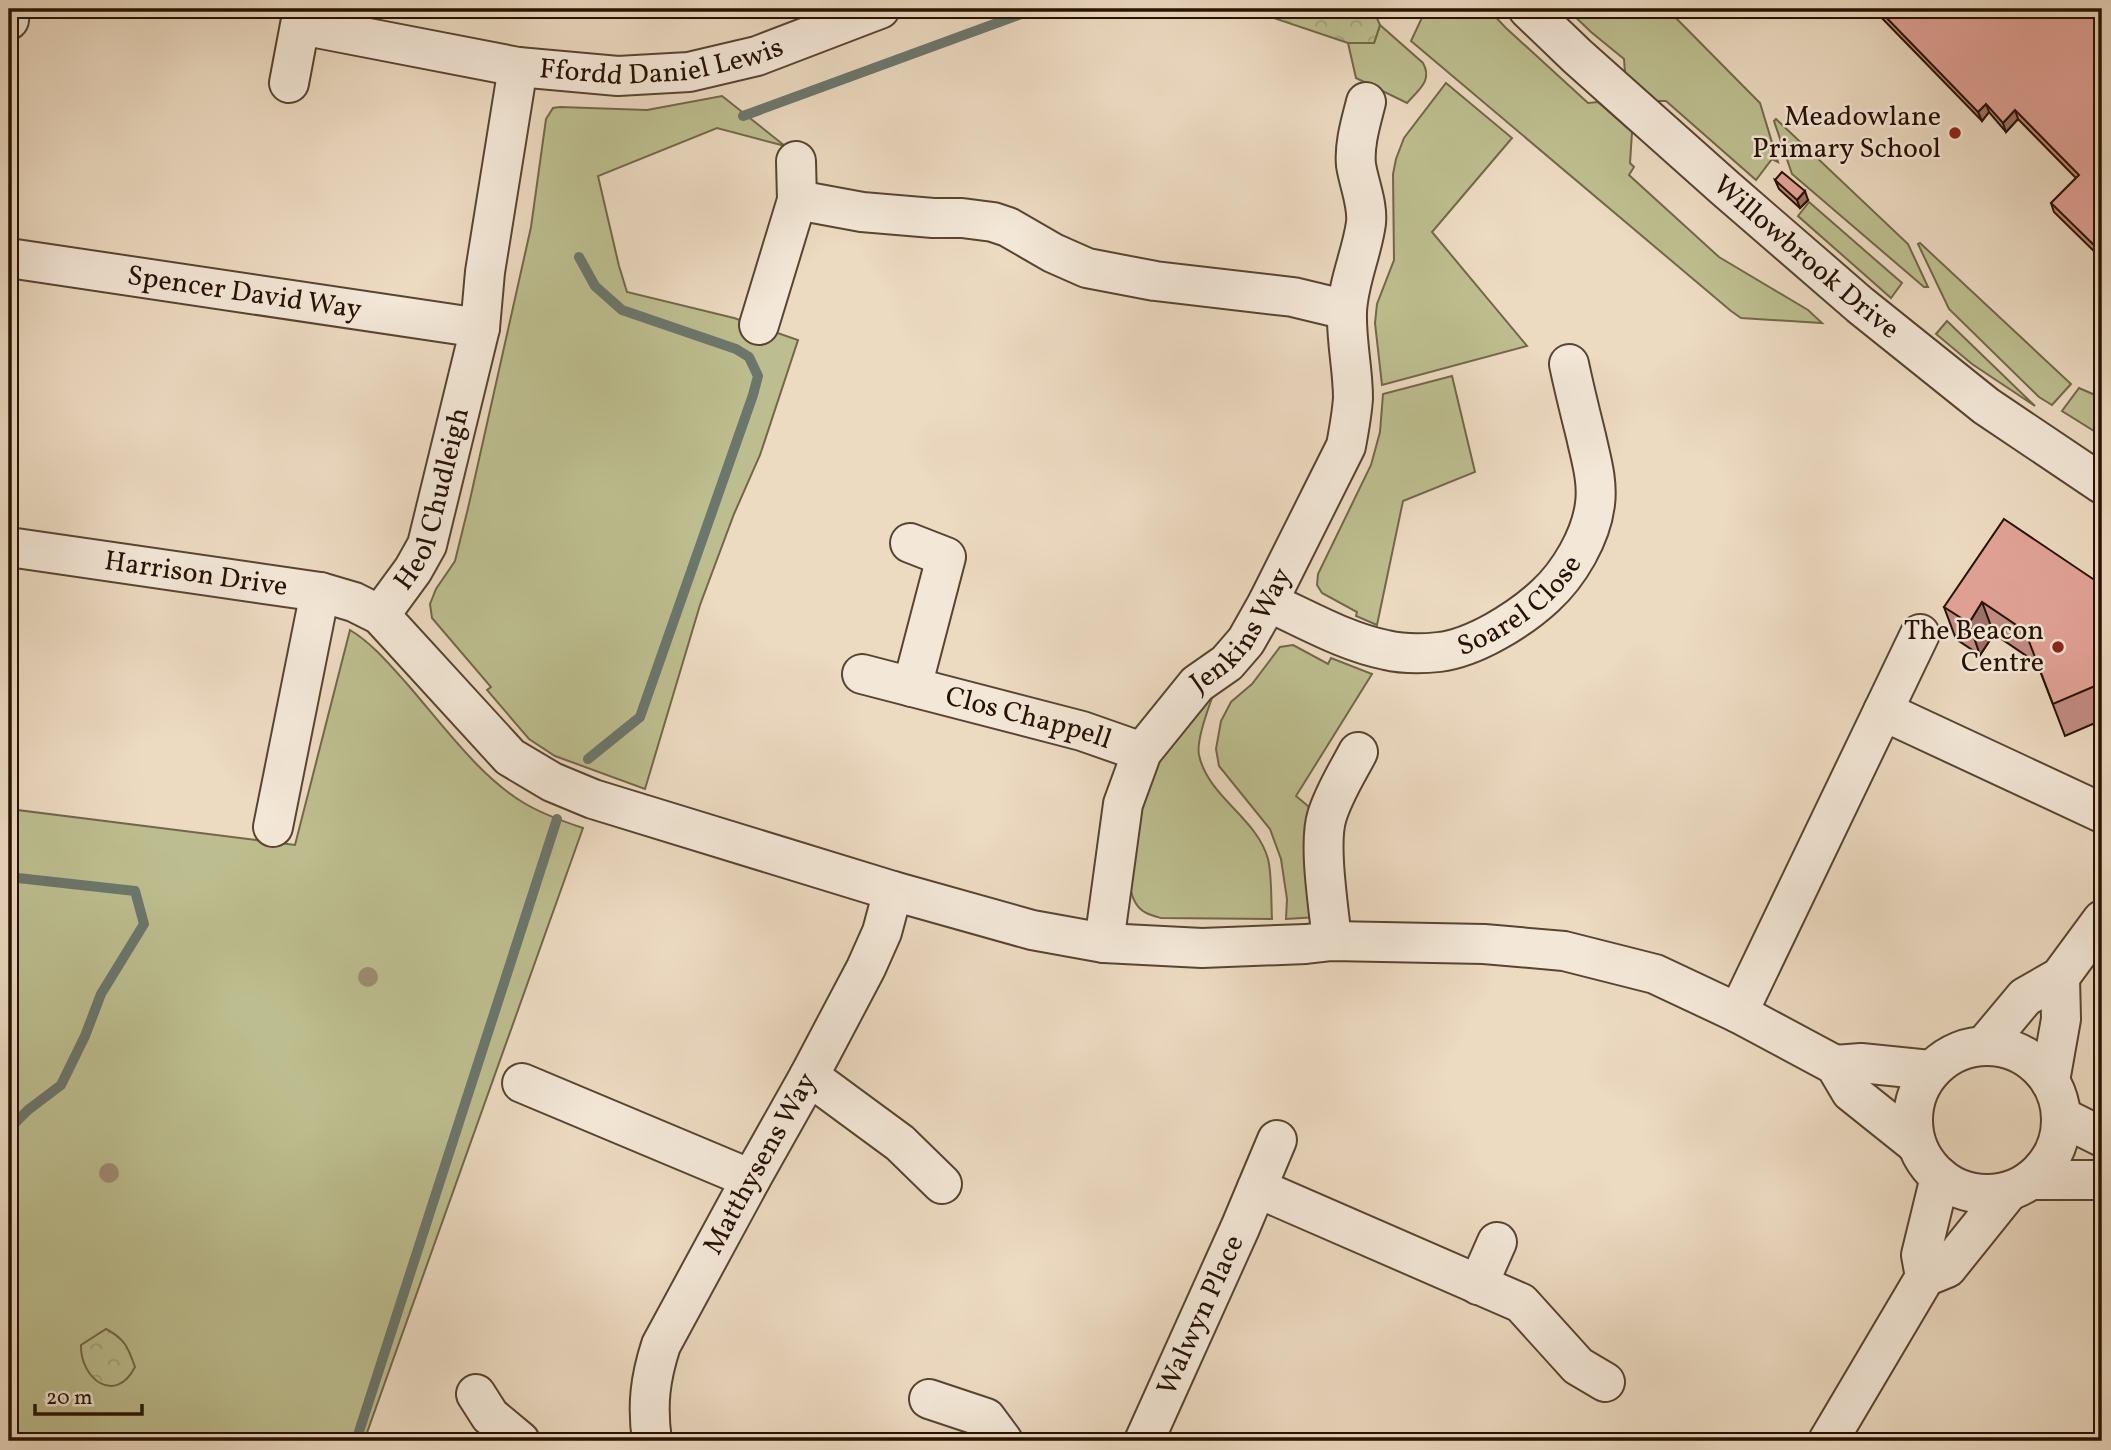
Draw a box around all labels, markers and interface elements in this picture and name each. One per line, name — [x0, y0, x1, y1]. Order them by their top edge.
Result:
street label: Ffordd Daniel Lewis — [538, 28, 789, 96]
place label: Meadowlane Primary School — [1752, 98, 1941, 169]
marker: Meadowlane Primary School — [1947, 125, 1963, 141]
street label: Willowbrook Drive — [1704, 166, 1908, 349]
street label: Spencer David Way — [125, 256, 364, 330]
street label: Heol Chudleigh — [385, 404, 479, 599]
street label: Harrison Drive — [102, 542, 290, 607]
street label: Soarel Close — [1452, 548, 1592, 666]
street label: Jenkins Way — [1182, 561, 1301, 703]
place label: The Beacon Centre — [1904, 612, 2044, 683]
marker: The Beacon Centre — [2050, 639, 2066, 655]
street label: Clos Chappell — [941, 677, 1117, 759]
street label: Matthysens Way — [694, 1066, 827, 1262]
street label: Walwyn Place — [1148, 1229, 1254, 1402]
scale bar — [35, 1373, 142, 1417]
text: 20 m — [46, 1384, 92, 1413]

